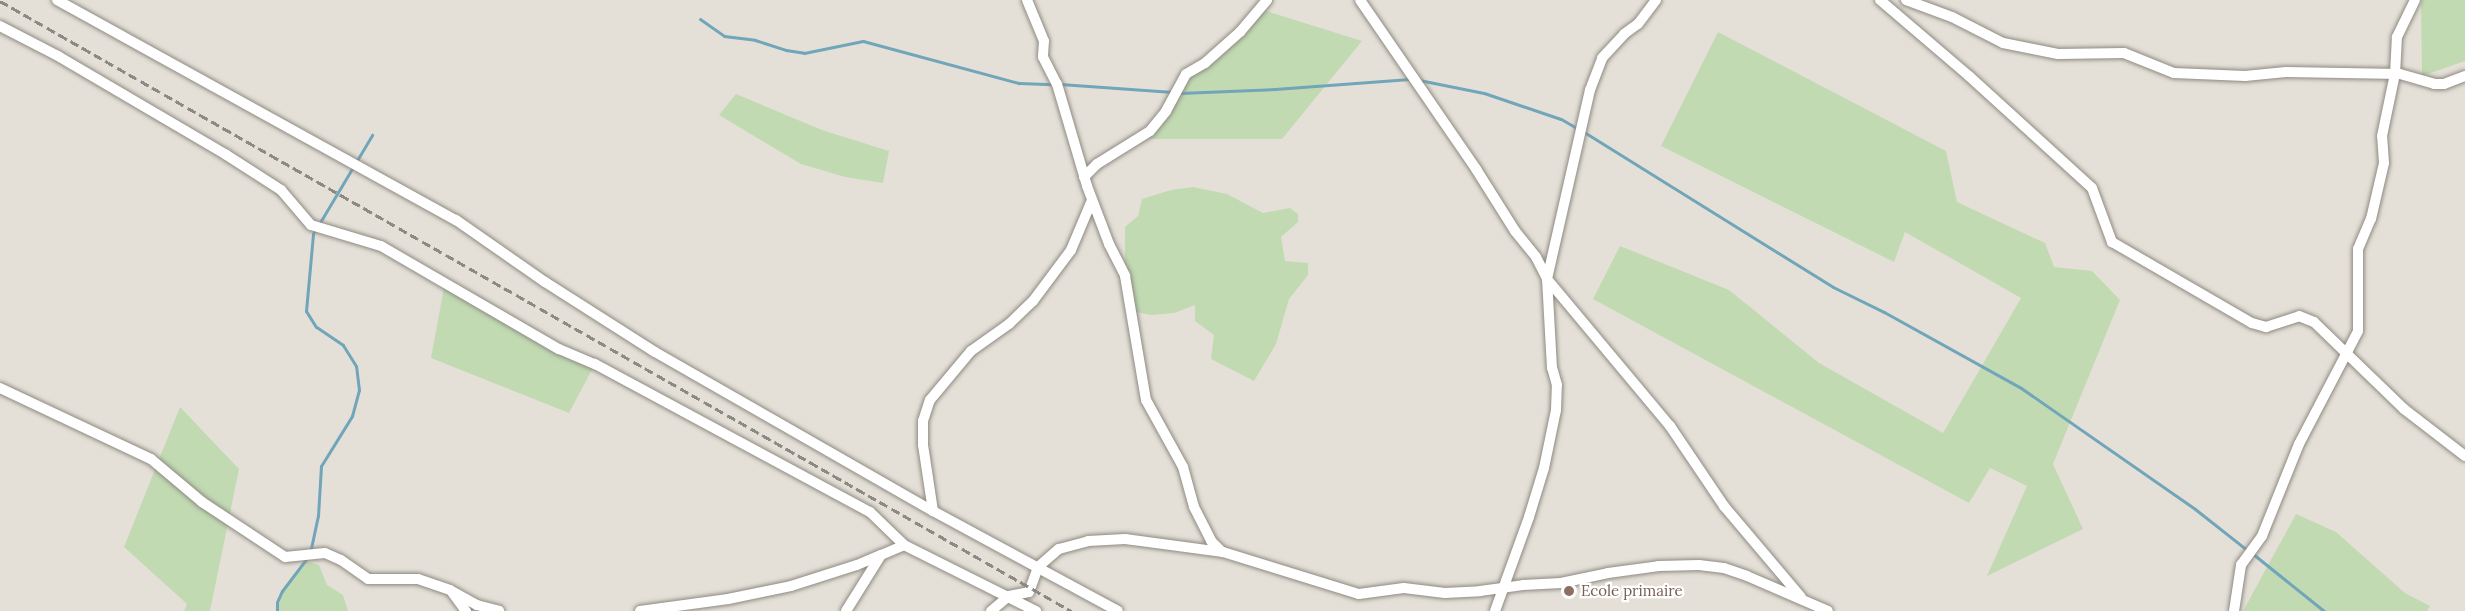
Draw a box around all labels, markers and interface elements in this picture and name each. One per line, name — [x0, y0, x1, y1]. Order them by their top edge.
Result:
place label: Ecole primaire — [1581, 582, 1683, 600]
marker: Ecole primaire — [1562, 584, 1576, 598]

